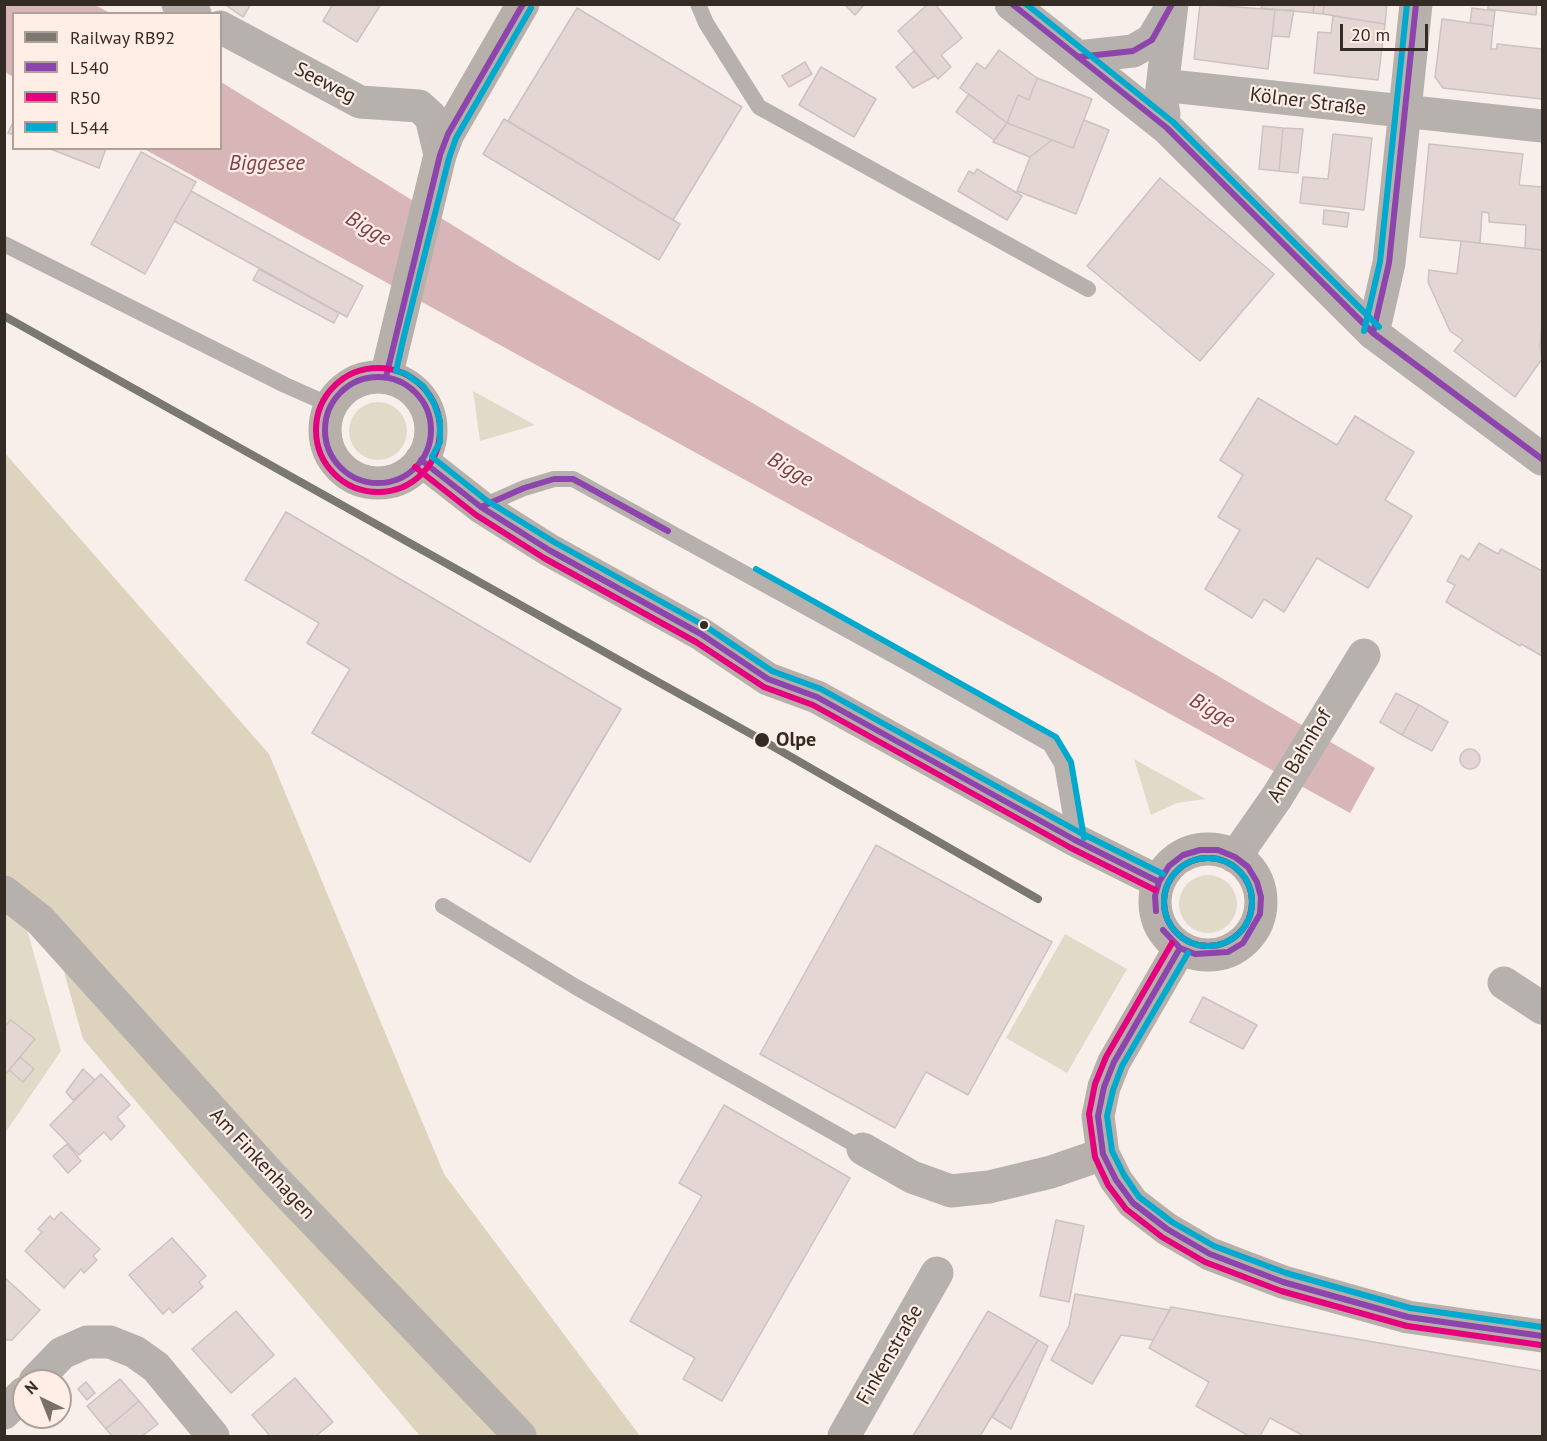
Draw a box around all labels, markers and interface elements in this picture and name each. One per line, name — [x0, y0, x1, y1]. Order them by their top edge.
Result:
legend — [12, 12, 222, 150]
scale bar — [1343, 12, 1432, 50]
text: 20 m — [1351, 23, 1390, 46]
text: Railway RB92 — [70, 26, 175, 49]
text: L540 — [70, 56, 109, 79]
street label: Seeweg — [290, 57, 360, 109]
street label: Kölner Straße — [1248, 83, 1368, 121]
text: R50 — [70, 86, 100, 109]
text: L544 — [70, 116, 109, 139]
water label: Biggesee — [229, 151, 305, 177]
water label: Bigge — [341, 206, 395, 252]
water label: Bigge — [763, 447, 817, 493]
unlabelled marker — [698, 619, 710, 631]
water label: Bigge — [1185, 688, 1239, 734]
street label: Am Bahnhof — [1263, 705, 1337, 807]
place label: Olpe — [776, 728, 816, 752]
marker: Olpe — [753, 731, 771, 749]
street label: Am Finkenhagen — [204, 1104, 320, 1224]
street label: Finkenstraße — [852, 1301, 928, 1409]
north arrow — [12, 1369, 72, 1429]
text: N — [20, 1376, 42, 1398]

